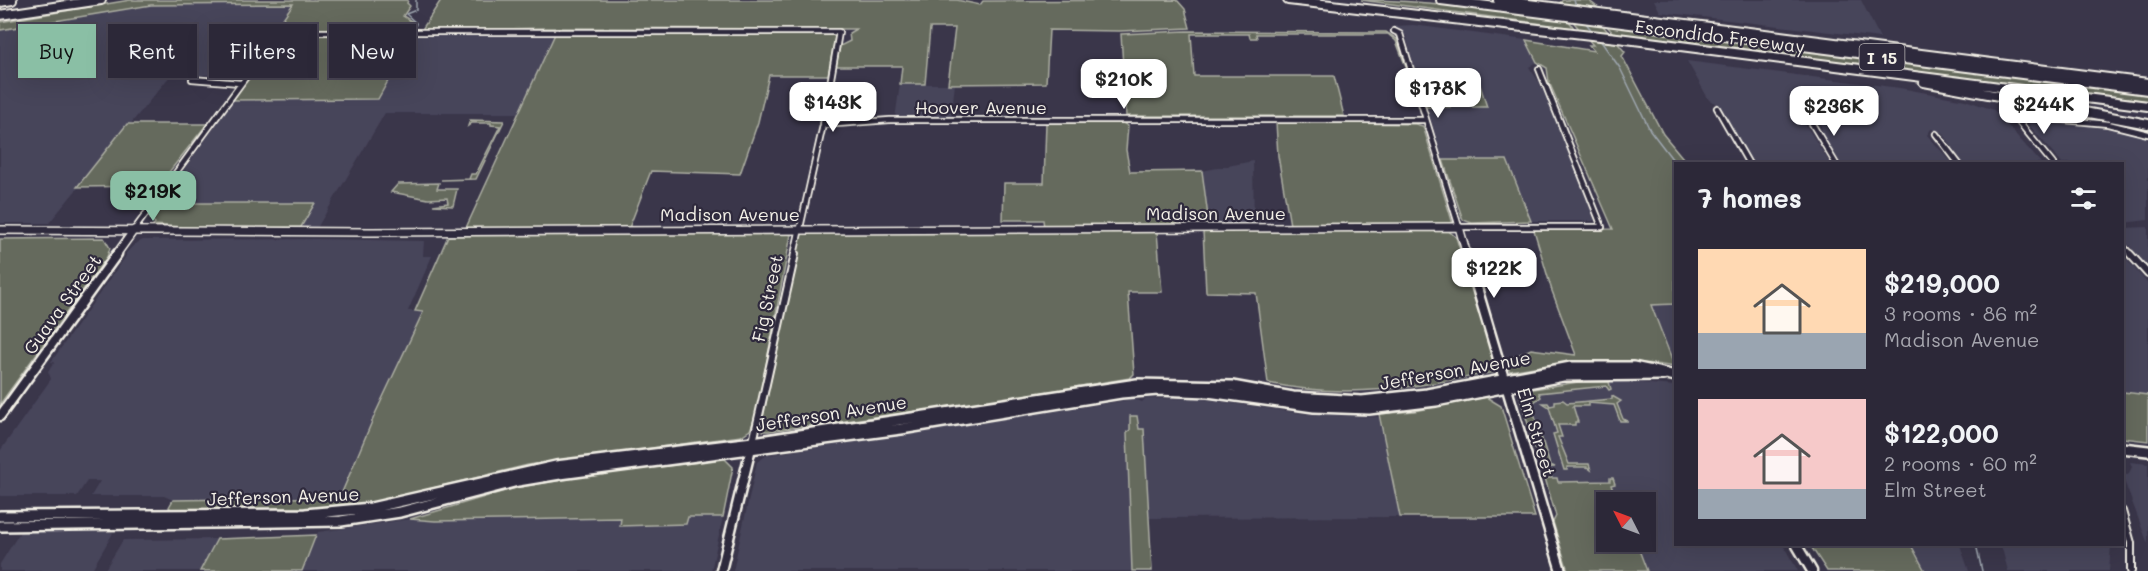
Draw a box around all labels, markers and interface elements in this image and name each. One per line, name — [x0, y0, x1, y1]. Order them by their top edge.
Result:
street label: Escondido Freeway — [1634, 14, 1806, 58]
chip: Buy — [18, 24, 96, 78]
chip: Rent — [108, 24, 197, 78]
chip: Filters — [209, 24, 317, 78]
chip: New — [329, 24, 416, 78]
road number: I 15 — [1860, 44, 1904, 70]
pin: $210K — [1082, 59, 1166, 110]
text: $210K — [1095, 65, 1153, 91]
pin: $178K — [1396, 68, 1480, 119]
text: $178K — [1409, 74, 1467, 100]
pin: $143K — [791, 82, 875, 133]
pin: $244K — [2002, 84, 2086, 135]
pin: $236K — [1792, 86, 1876, 137]
text: $143K — [803, 88, 863, 114]
text: $244K — [2013, 90, 2075, 116]
text: $236K — [1804, 92, 1864, 118]
street label: Hoover Avenue — [915, 95, 1047, 119]
pin: $219K — [111, 171, 195, 222]
text: $219K — [124, 177, 182, 203]
text: 7 homes — [1698, 181, 1802, 215]
icon: filters — [2067, 182, 2100, 215]
street label: Madison Avenue — [1146, 201, 1286, 225]
street label: Madison Avenue — [660, 202, 800, 226]
pin: $122K — [1452, 248, 1536, 299]
street label: Guava Street — [18, 249, 106, 359]
street label: Fig Street — [746, 252, 788, 344]
text: $122K — [1466, 254, 1522, 280]
text: $219,000 — [1884, 266, 2000, 300]
icon: home — [1746, 273, 1818, 345]
text: 3 rooms · 86 m² — [1884, 300, 2037, 326]
text: Madison Avenue — [1884, 326, 2039, 352]
street label: Jefferson Avenue — [1378, 345, 1532, 395]
street label: Elm Street — [1512, 384, 1562, 480]
street label: Jefferson Avenue — [754, 389, 908, 437]
text: $122,000 — [1884, 416, 1999, 450]
icon: home — [1746, 423, 1818, 495]
text: 2 rooms · 60 m² — [1884, 450, 2037, 476]
text: Elm Street — [1884, 476, 1986, 502]
street label: Jefferson Avenue — [206, 481, 360, 511]
north arrow — [1596, 492, 1656, 552]
map controls — [1596, 492, 1656, 552]

